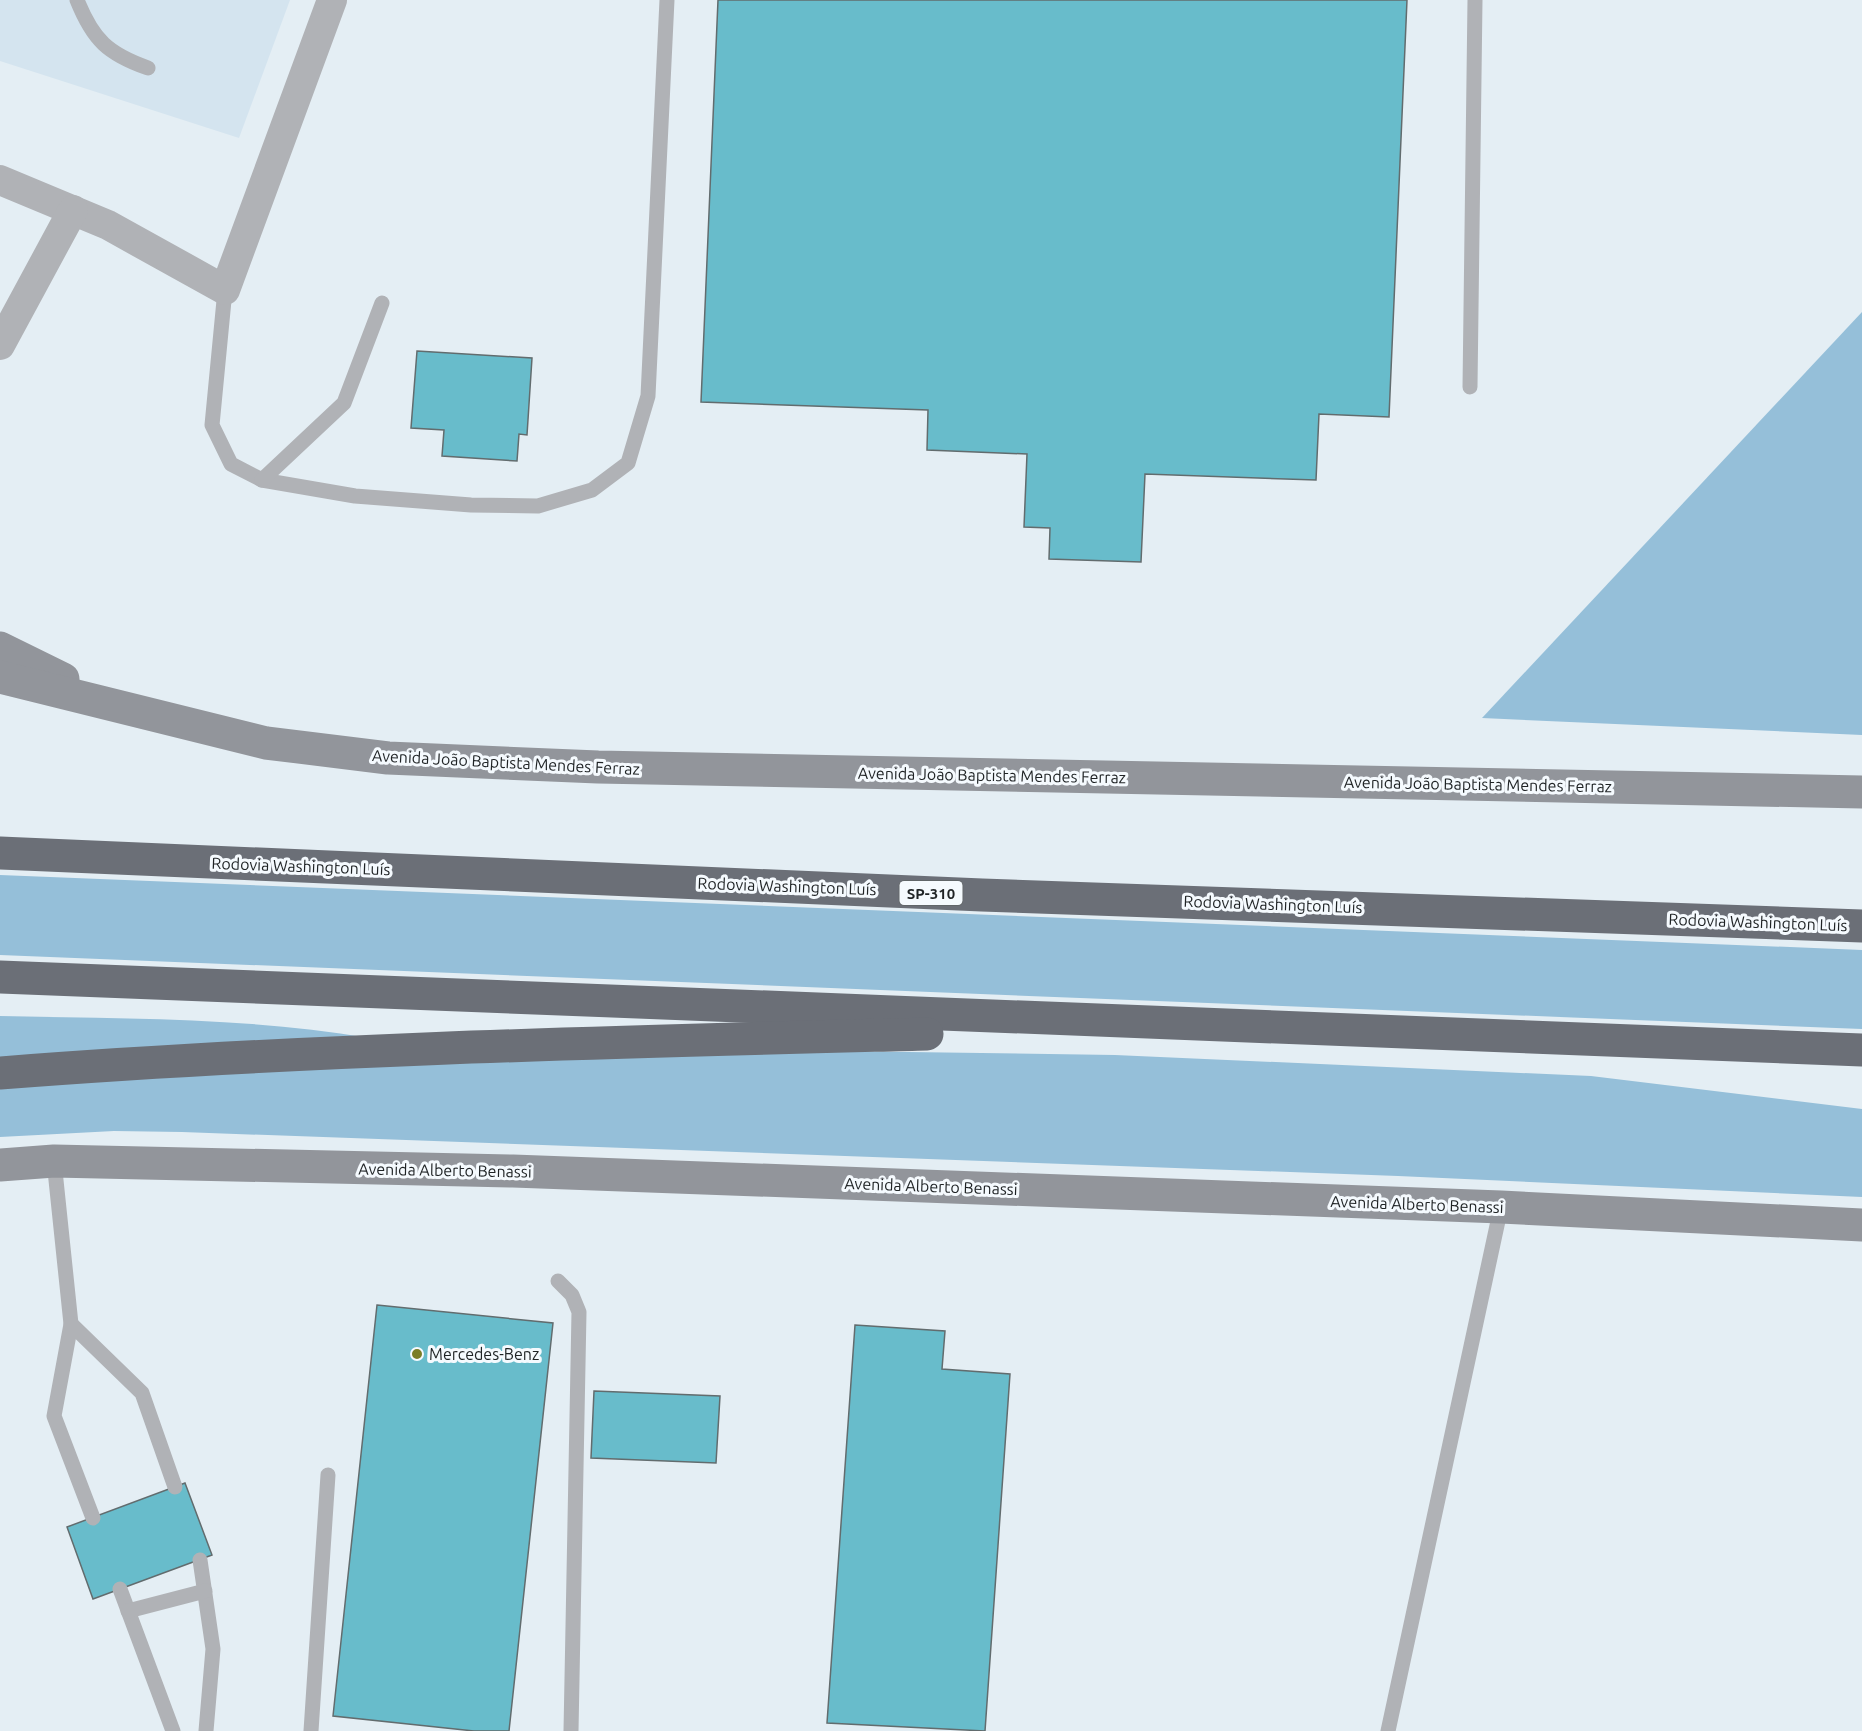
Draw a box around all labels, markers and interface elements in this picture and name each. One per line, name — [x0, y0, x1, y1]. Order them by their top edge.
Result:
street label: Avenida João Baptista Mendes Ferraz — [372, 746, 640, 778]
street label: Avenida João Baptista Mendes Ferraz — [858, 764, 1126, 786]
street label: Avenida João Baptista Mendes Ferraz — [1344, 773, 1612, 795]
street label: Rodovia Washington Luís — [211, 854, 391, 878]
street label: Rodovia Washington Luís — [697, 874, 877, 898]
road number: SP-310 — [900, 881, 962, 905]
street label: Rodovia Washington Luís — [1183, 892, 1363, 916]
street label: Rodovia Washington Luís — [1668, 910, 1848, 934]
street label: Avenida Alberto Benassi — [358, 1159, 532, 1181]
street label: Avenida Alberto Benassi — [844, 1174, 1018, 1198]
street label: Avenida Alberto Benassi — [1330, 1192, 1504, 1216]
place label: Mercedes-Benz — [429, 1345, 539, 1363]
marker: Mercedes-Benz — [410, 1347, 424, 1361]

